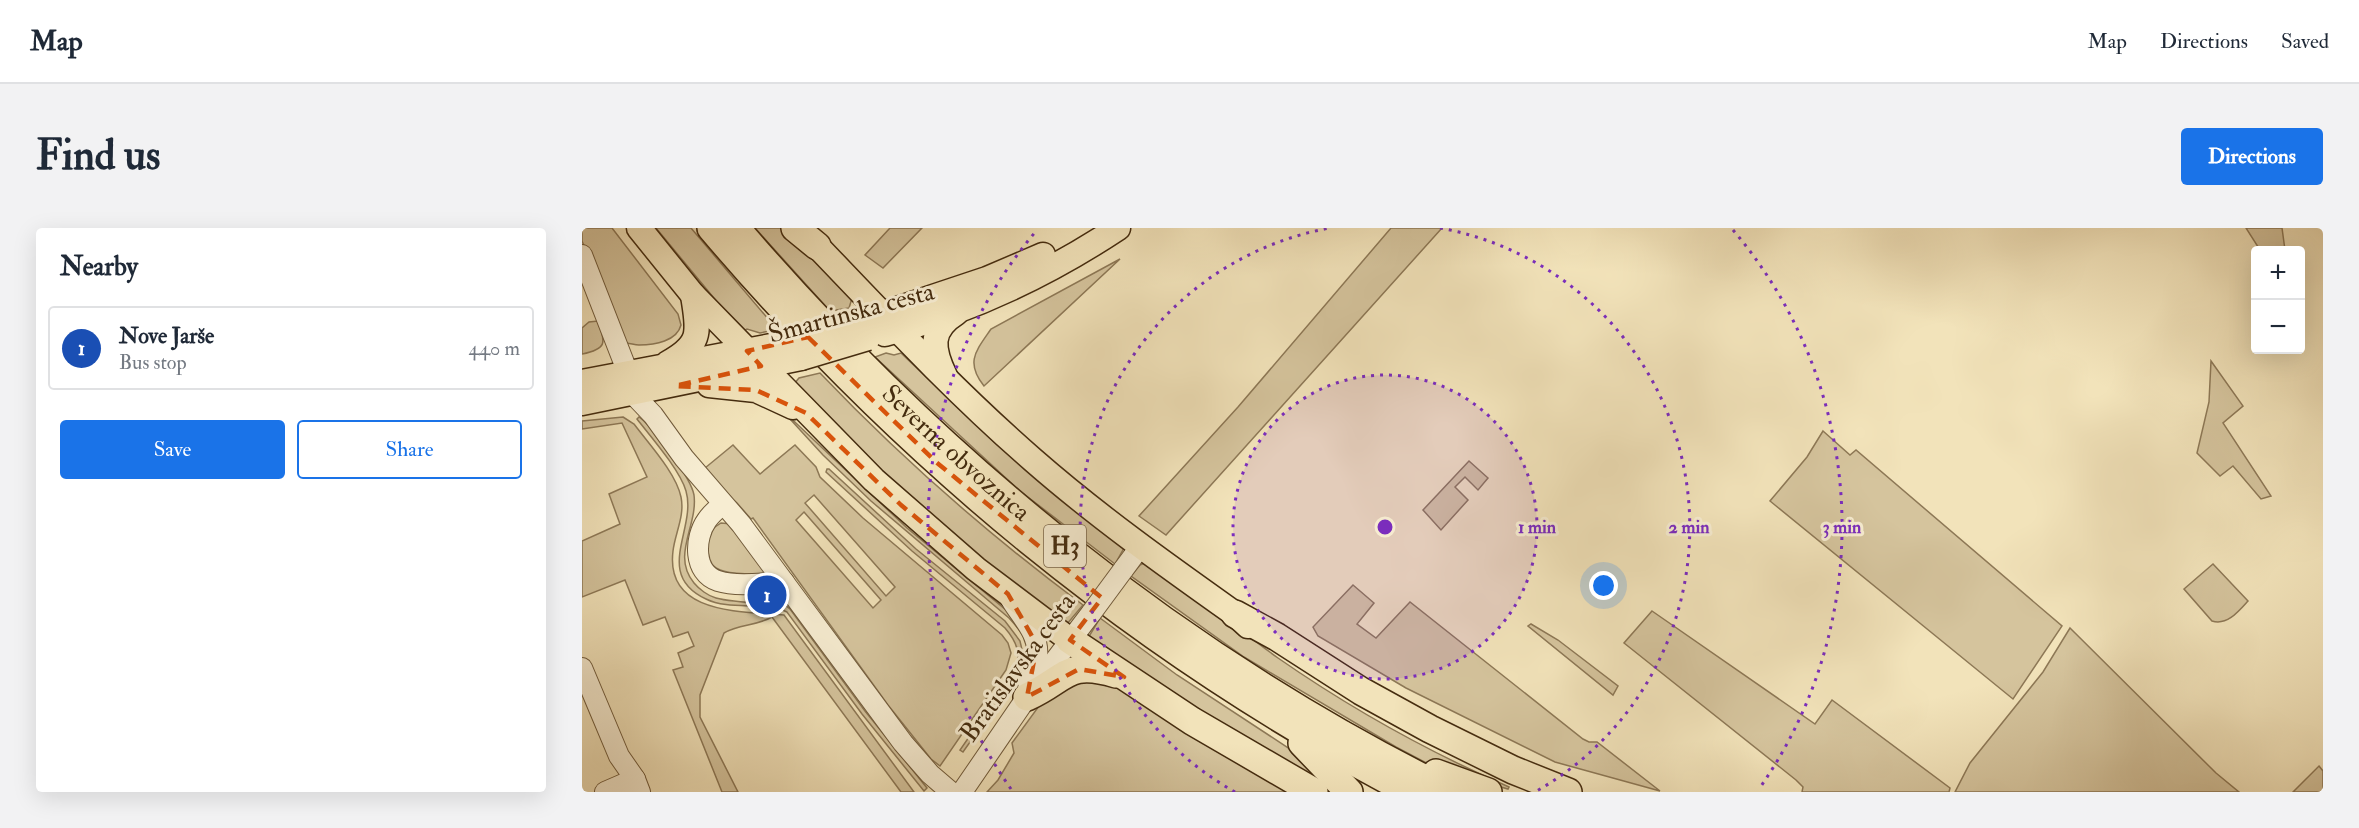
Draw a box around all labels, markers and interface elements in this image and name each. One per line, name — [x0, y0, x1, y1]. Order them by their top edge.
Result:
text: Map — [30, 24, 83, 59]
text: Map — [2087, 28, 2127, 55]
text: Directions — [2160, 28, 2248, 55]
text: Saved — [2281, 28, 2329, 55]
button: Directions — [2181, 128, 2323, 185]
text: Find us — [36, 130, 160, 182]
map controls — [2251, 246, 2305, 354]
button: + — [2251, 246, 2305, 300]
text: Nearby — [60, 251, 138, 283]
street label: Šmartinska cesta — [764, 273, 938, 350]
button: − — [2251, 300, 2305, 354]
text: Nove Jarše — [119, 322, 214, 350]
text: 1 — [78, 336, 85, 361]
text: 440 m — [468, 336, 520, 361]
text: Bus stop — [119, 350, 187, 375]
street label: Severna obvoznica — [875, 378, 1037, 529]
button: Save — [60, 420, 285, 479]
button: Share — [297, 420, 522, 479]
text: 1 min — [1518, 516, 1557, 539]
text: 2 min — [1669, 516, 1710, 539]
text: 3 min — [1823, 516, 1862, 539]
centre of rings — [1375, 517, 1395, 537]
road number: H3 — [1044, 525, 1086, 567]
your location — [1589, 571, 1618, 600]
pin: 1 — [748, 572, 786, 617]
street label: Bratislavska cesta — [953, 587, 1083, 748]

